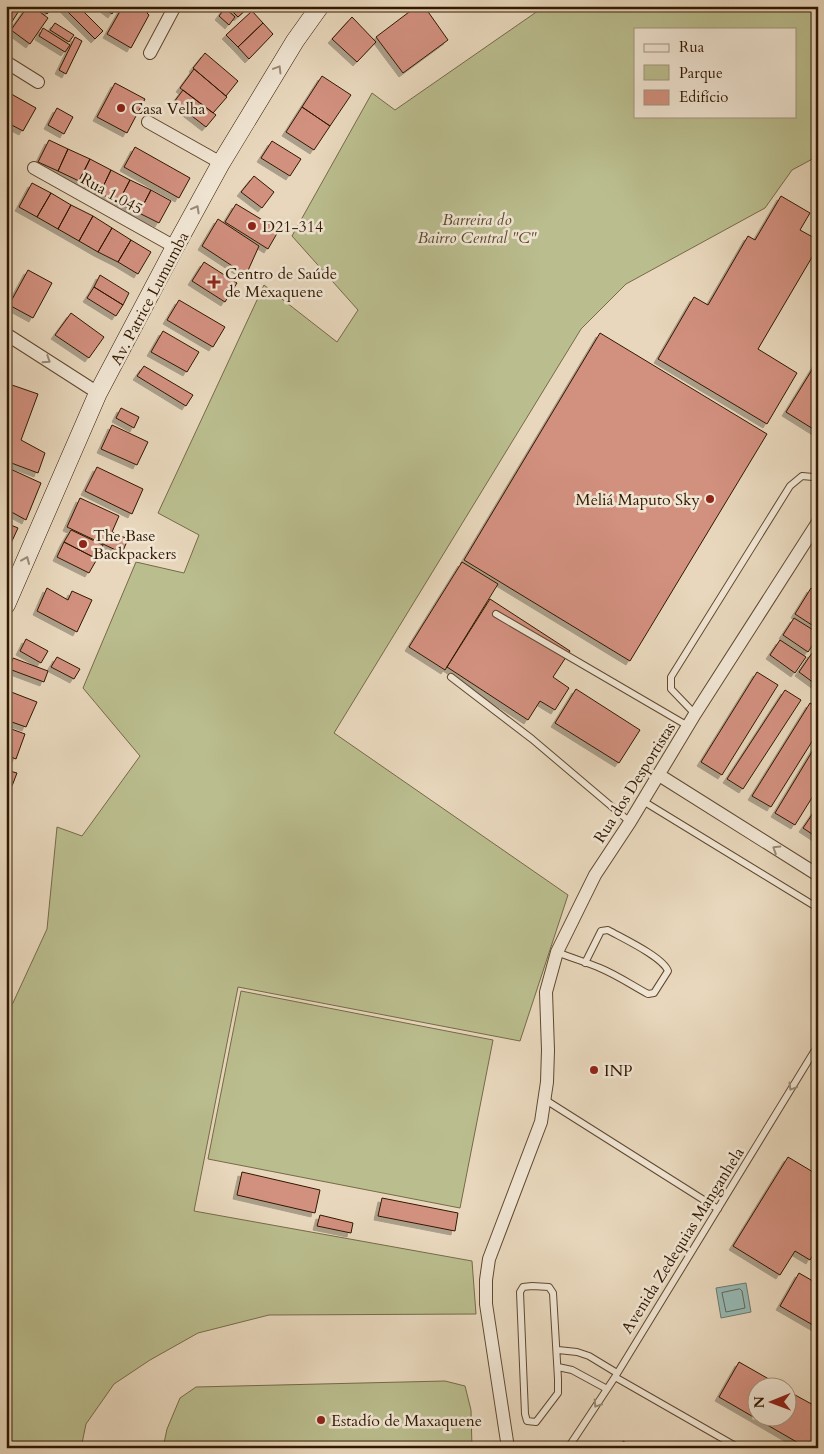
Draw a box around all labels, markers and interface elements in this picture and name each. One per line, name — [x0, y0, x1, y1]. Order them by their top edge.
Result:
legend — [634, 28, 796, 118]
text: Rua — [679, 37, 705, 57]
text: Parque — [679, 63, 723, 83]
one-way arrow — [272, 66, 281, 75]
text: Edifício — [679, 87, 728, 107]
place label: Casa Velha — [131, 98, 206, 120]
marker: Casa Velha — [115, 102, 127, 114]
street label: Rua 1.045 — [76, 168, 147, 220]
one-way arrow — [190, 206, 200, 215]
park label: Barreira do Bairro Central "C" — [417, 209, 537, 249]
place label: D21-314 — [262, 216, 323, 238]
marker: D21-314 — [246, 220, 258, 232]
street label: Av. Patrice Lumumba — [105, 228, 194, 369]
place label: Centro de Saúde de Mexaquene — [225, 263, 337, 303]
marker: Centro de Saúde de Mexaquene — [207, 275, 221, 289]
one-way arrow — [42, 354, 51, 364]
place label: Meliá Maputo Sky — [576, 489, 701, 511]
marker: Meliá Maputo Sky — [704, 493, 716, 505]
place label: The Base Backpackers — [93, 525, 176, 565]
marker: The Base Backpackers — [77, 538, 89, 550]
one-way arrow — [19, 556, 30, 565]
street label: Rua dos Desportistas — [589, 718, 681, 847]
one-way arrow — [773, 846, 782, 856]
place label: INP — [604, 1060, 633, 1082]
marker: INP — [588, 1064, 600, 1076]
one-way arrow — [789, 1082, 799, 1091]
street label: Avenida Zedequias Manganhela — [616, 1143, 749, 1338]
north arrow — [746, 1376, 796, 1426]
text: N — [750, 1396, 769, 1408]
one-way arrow — [594, 1398, 603, 1408]
place label: Estadío de Maxaquene — [331, 1410, 482, 1432]
marker: Estadío de Maxaquene — [315, 1414, 327, 1426]

